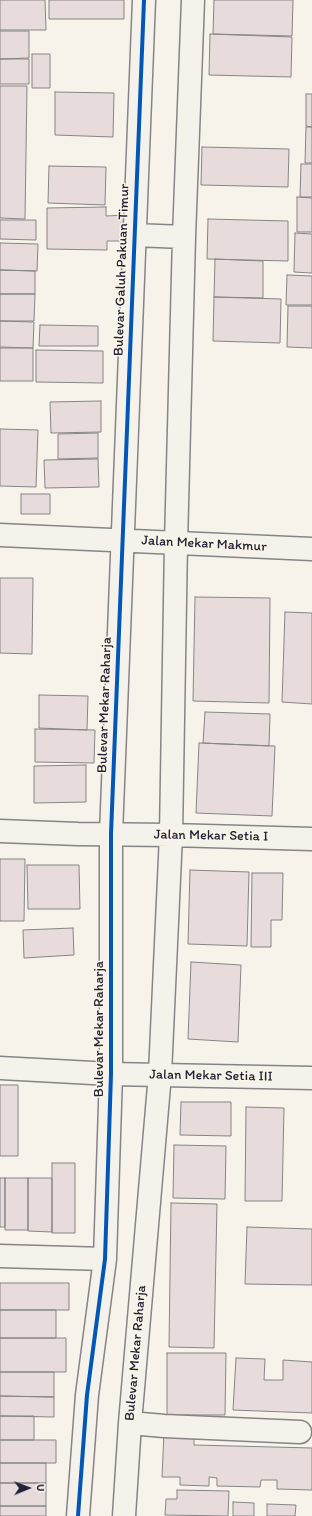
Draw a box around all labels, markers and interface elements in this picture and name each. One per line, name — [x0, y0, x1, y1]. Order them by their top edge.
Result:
street label: Bulevar Galuh Pakuan Timur — [111, 184, 133, 356]
street label: Jalan Mekar Makmur — [141, 532, 267, 556]
street label: Bulevar Mekar Raharja — [94, 637, 116, 773]
street label: Jalan Mekar Setia I — [154, 827, 268, 845]
street label: Bulevar Mekar Raharja — [91, 961, 107, 1097]
street label: Jalan Mekar Setia III — [149, 1067, 273, 1085]
street label: Bulevar Mekar Raharja — [122, 1284, 150, 1422]
north arrow — [8, 1468, 48, 1508]
text: U — [34, 1484, 47, 1492]

